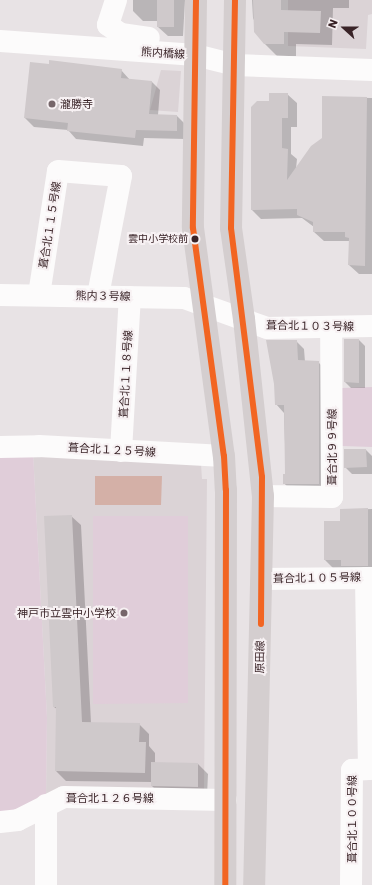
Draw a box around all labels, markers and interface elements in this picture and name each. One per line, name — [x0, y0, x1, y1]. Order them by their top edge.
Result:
north arrow — [324, 8, 364, 48]
text: N — [324, 17, 342, 30]
street label: 熊内橋線 — [141, 45, 185, 61]
place label: 瀧勝寺 — [60, 97, 93, 111]
marker: 瀧勝寺 — [47, 99, 57, 109]
street label: 葺合北１１５号線 — [37, 181, 63, 269]
place label: 雲中小学校前 — [128, 233, 188, 245]
marker: 雲中小学校前 — [190, 234, 200, 244]
street label: 熊内３号線 — [75, 289, 131, 303]
street label: 葺合北１０３号線 — [266, 319, 354, 333]
street label: 葺合北１１８号線 — [117, 330, 135, 418]
street label: 葺合北９９号線 — [325, 409, 339, 485]
street label: 葺合北１２５号線 — [68, 441, 156, 459]
street label: 葺合北１０５号線 — [273, 571, 361, 585]
place label: 神戸市立雲中小学校 — [17, 606, 116, 620]
marker: 神戸市立雲中小学校 — [119, 608, 129, 618]
street label: 原田線 — [253, 640, 267, 674]
street label: 葺合北１００号線 — [345, 775, 359, 863]
street label: 葺合北１２６号線 — [66, 791, 154, 805]

